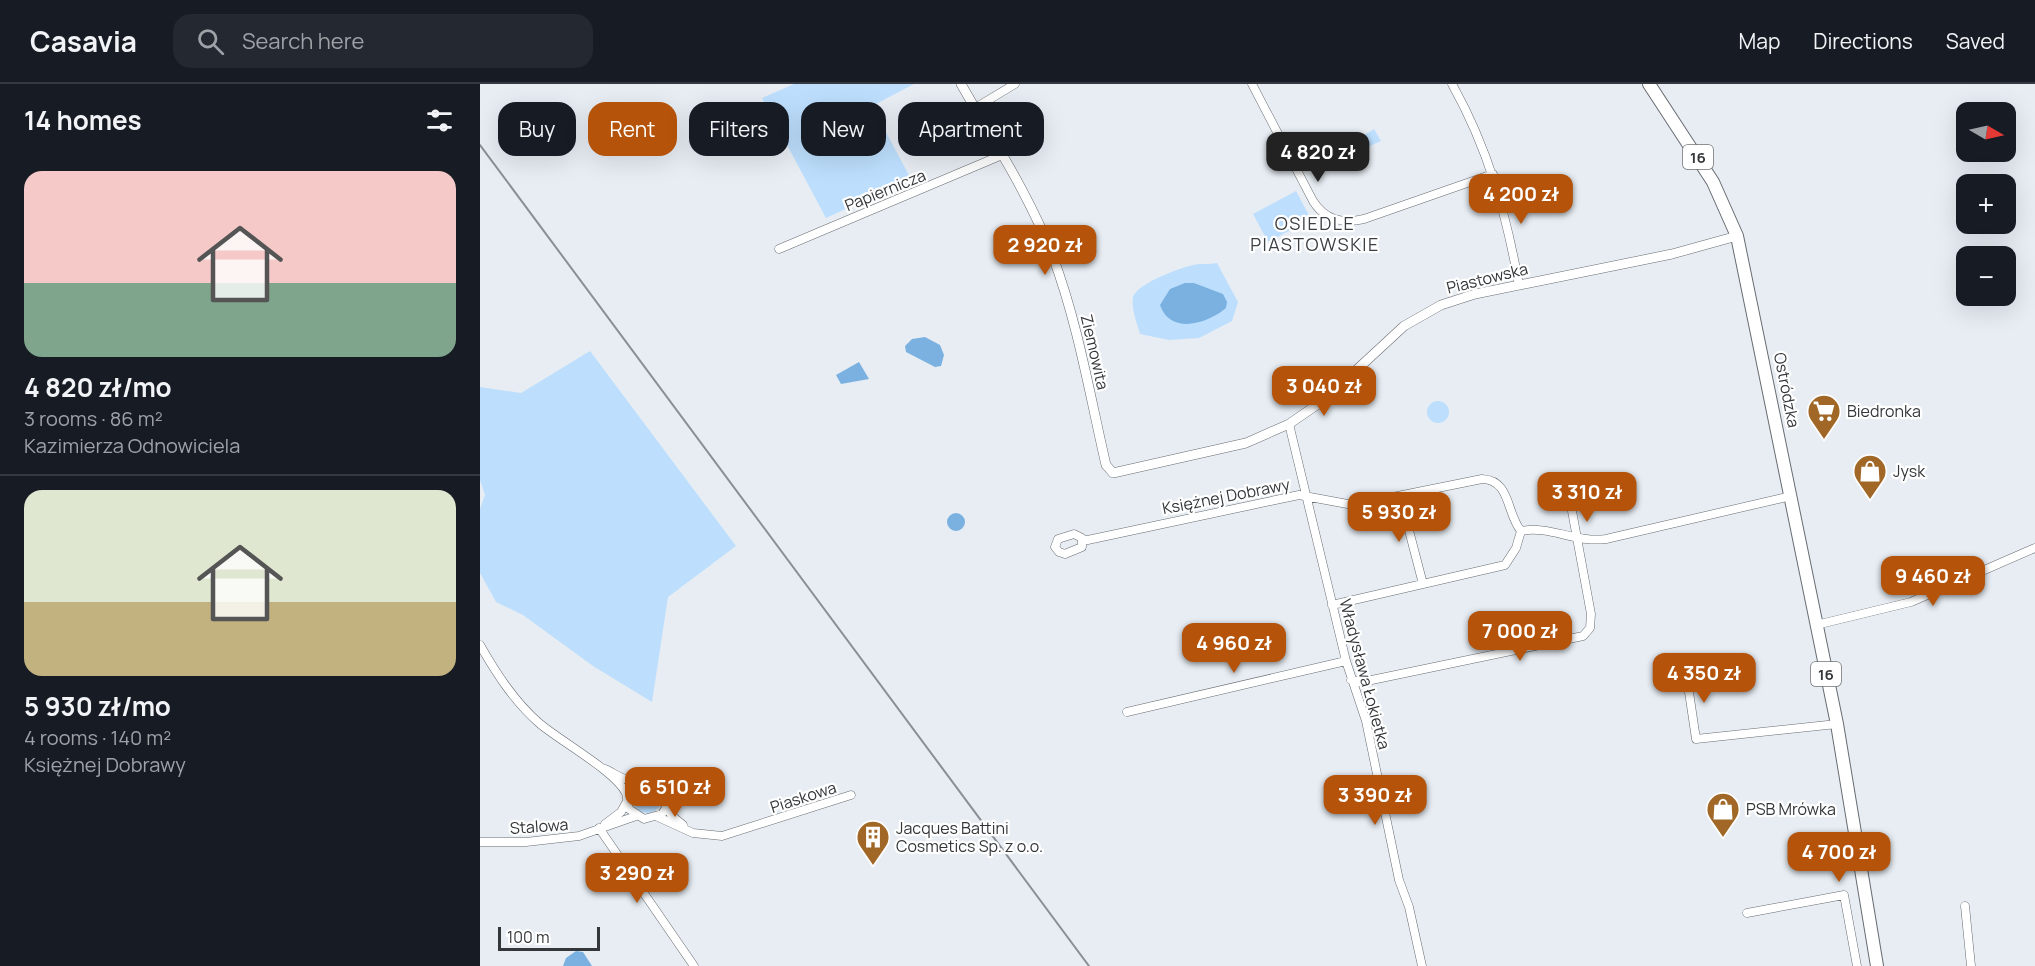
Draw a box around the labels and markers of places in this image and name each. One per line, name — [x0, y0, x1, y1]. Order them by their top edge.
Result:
pin: 4 820 zł — [1256, 132, 1380, 183]
pin: 4 200 zł — [1459, 174, 1583, 225]
pin: 2 920 zł — [983, 225, 1107, 276]
pin: 3 040 zł — [1262, 366, 1386, 417]
supermarket icon: Biedronka — [1806, 393, 1842, 440]
place label: Biedronka — [1847, 400, 1921, 422]
shop icon: Jysk — [1852, 453, 1888, 500]
place label: Jysk — [1893, 460, 1926, 482]
pin: 3 310 zł — [1525, 472, 1649, 523]
pin: 5 930 zł — [1337, 492, 1461, 543]
pin: 9 460 zł — [1871, 556, 1995, 607]
pin: 7 000 zł — [1458, 611, 1582, 662]
pin: 4 960 zł — [1172, 623, 1296, 674]
pin: 4 350 zł — [1642, 653, 1766, 704]
pin: 6 510 zł — [613, 767, 737, 818]
pin: 3 390 zł — [1313, 775, 1437, 826]
shop icon: PSB Mrówka — [1705, 791, 1741, 838]
place label: PSB Mrówka — [1746, 798, 1836, 820]
place label: Jacques Battini Cosmetics Sp. z o.o. — [896, 817, 1043, 857]
building icon: Jacques Battini Cosmetics Sp. z o.o. — [855, 819, 891, 866]
pin: 4 700 zł — [1777, 832, 1901, 883]
pin: 3 290 zł — [575, 853, 699, 904]

